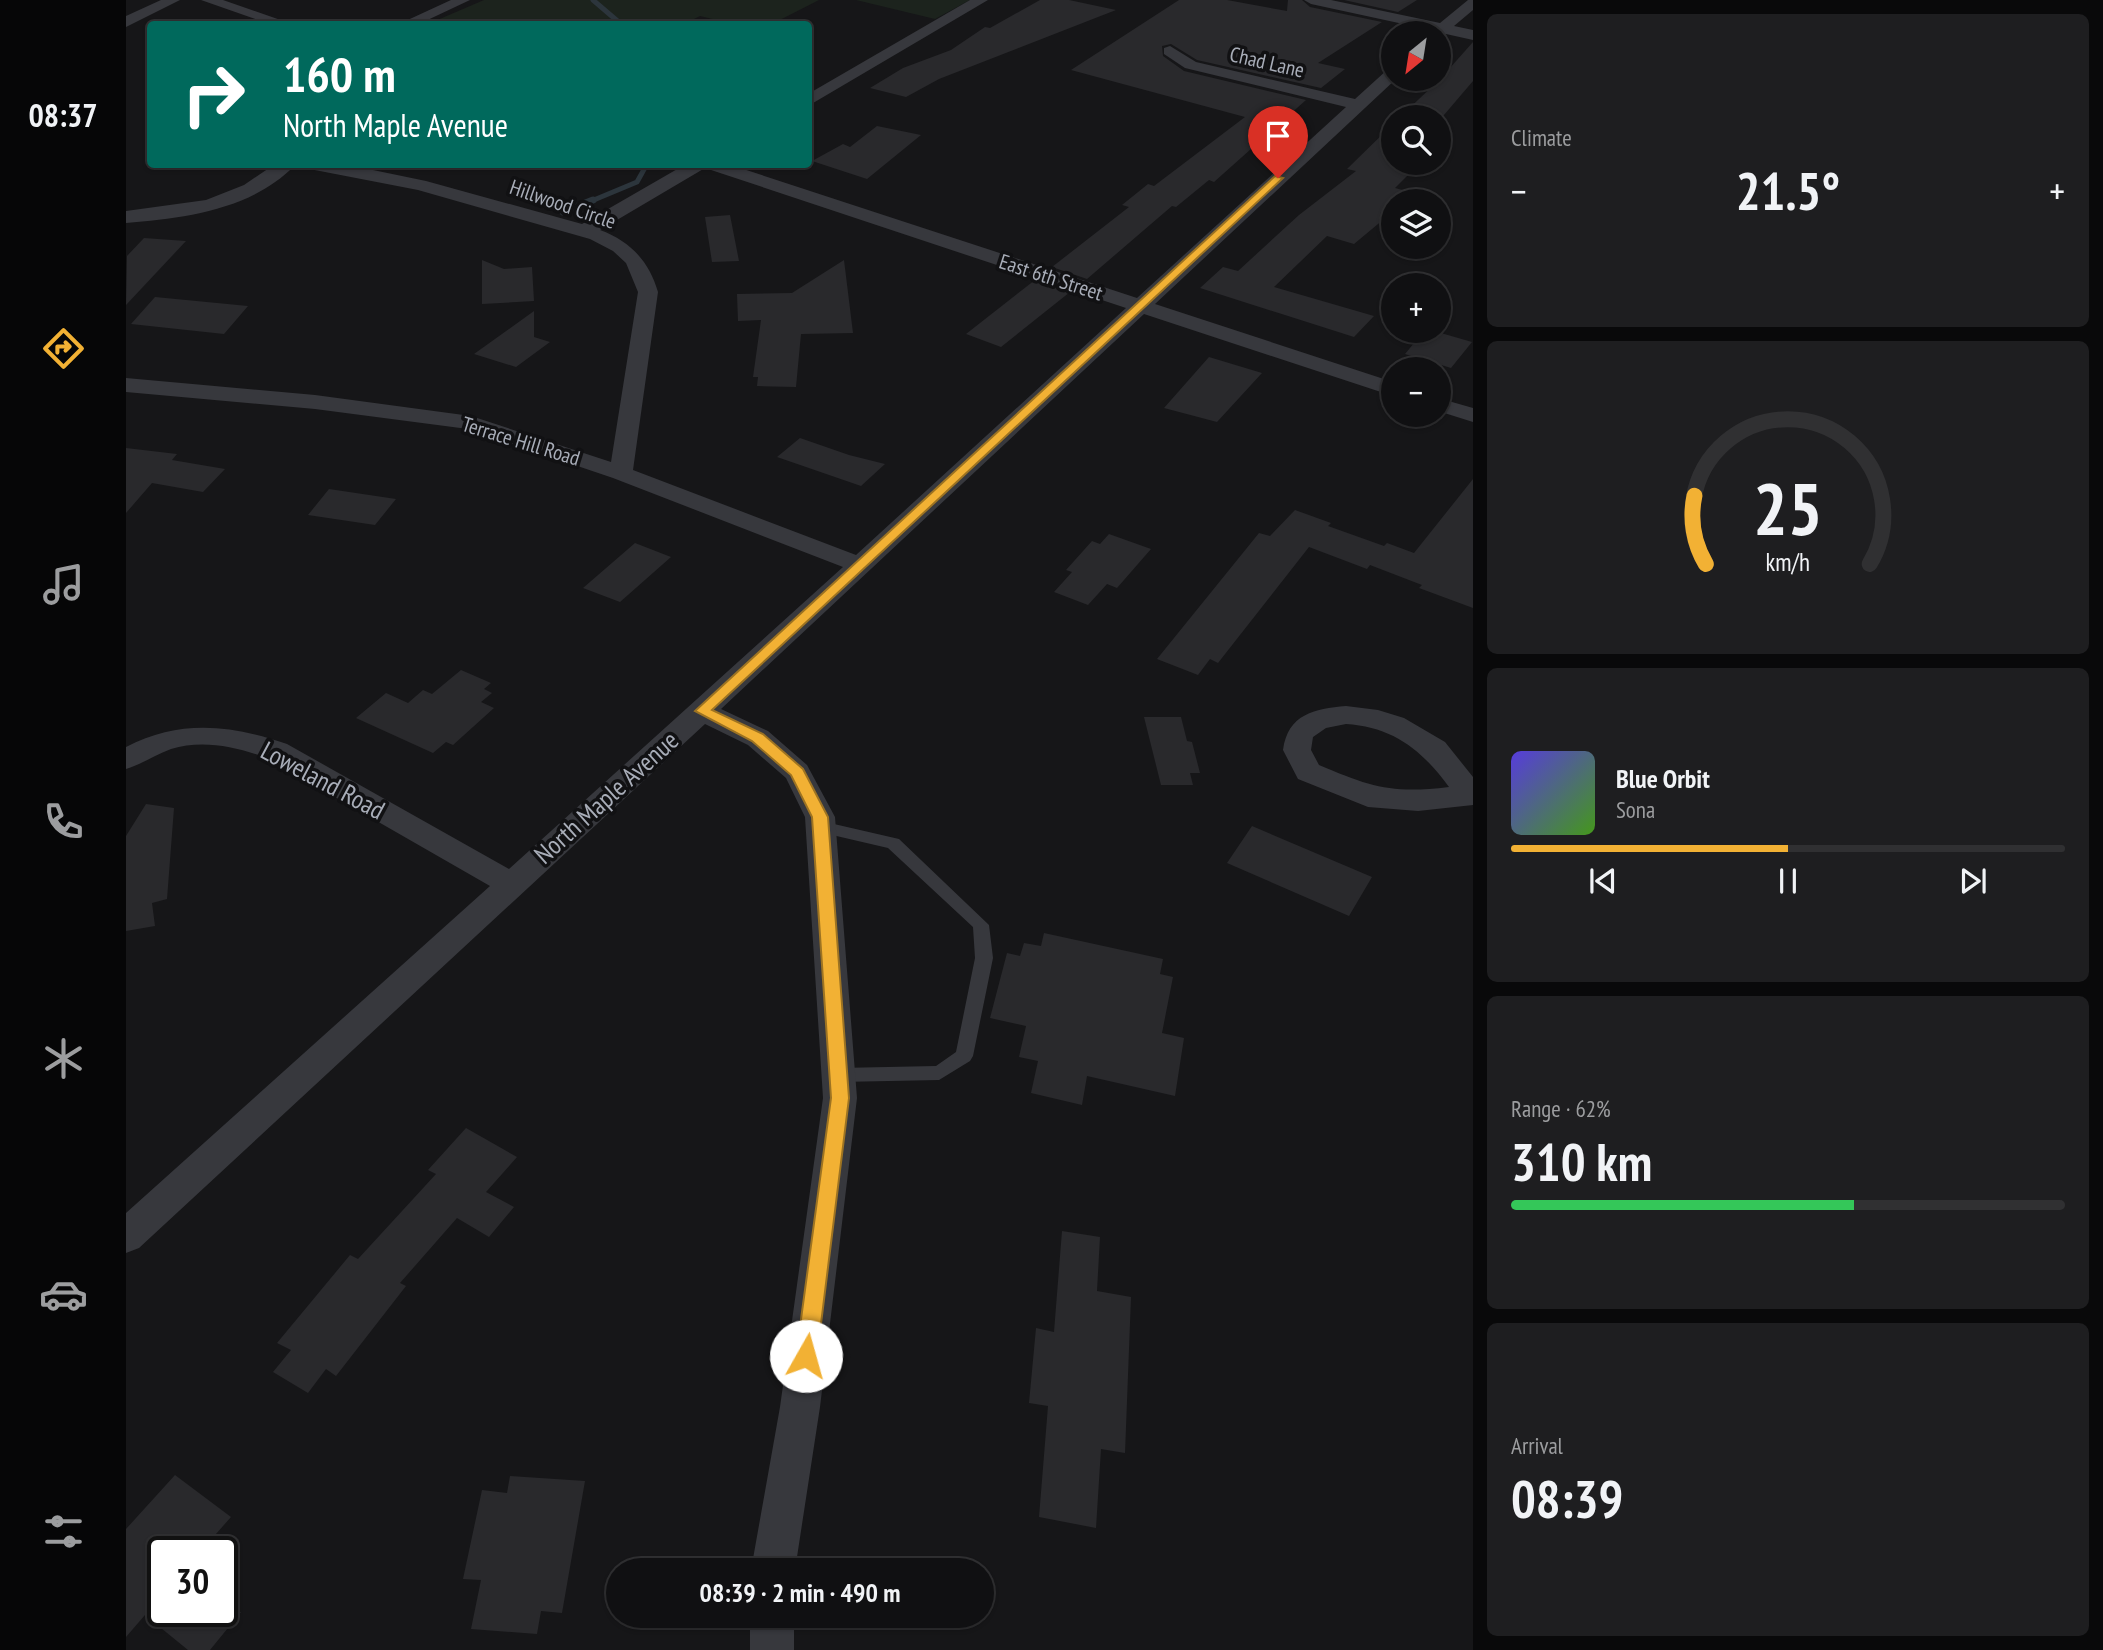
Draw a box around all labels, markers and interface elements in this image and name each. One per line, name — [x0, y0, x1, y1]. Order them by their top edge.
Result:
north arrow — [1381, 21, 1451, 91]
map controls — [1381, 21, 1451, 427]
street label: Chad Lane — [1227, 40, 1307, 84]
text: 160 m — [283, 42, 396, 106]
icon: right — [168, 49, 259, 140]
text: 08:37 — [28, 94, 98, 136]
text: North Maple Avenue — [283, 104, 508, 146]
button: search — [1381, 105, 1451, 175]
pin — [1248, 106, 1308, 178]
icon: arrive — [1259, 117, 1297, 155]
text: Climate — [1511, 123, 1572, 152]
text: 21.5° — [1736, 157, 1840, 224]
text: − — [1511, 166, 1527, 215]
text: + — [2049, 166, 2065, 215]
street label: Hillwood Circle — [506, 173, 620, 235]
button: layers — [1381, 189, 1451, 259]
street label: East 6th Street — [996, 248, 1106, 306]
button: + — [1381, 273, 1451, 343]
icon: directions — [39, 324, 88, 373]
button: − — [1381, 357, 1451, 427]
street label: Terrace Hill Road — [459, 410, 583, 472]
text: 25 — [1753, 460, 1823, 554]
text: km/h — [1766, 546, 1810, 578]
icon: music — [39, 560, 88, 609]
street label: North Maple Avenue — [527, 724, 685, 870]
street label: Loweland Road — [255, 734, 391, 826]
text: Blue Orbit — [1616, 762, 1710, 795]
text: Sona — [1616, 795, 1655, 824]
icon: phone — [39, 797, 88, 846]
icon: previous — [1584, 862, 1622, 900]
icon: pause — [1769, 862, 1807, 900]
icon: next — [1954, 862, 1992, 900]
icon: climate — [39, 1034, 88, 1083]
text: Range · 62% — [1511, 1094, 1611, 1123]
text: 310 km — [1511, 1128, 1652, 1195]
icon: car — [39, 1270, 88, 1319]
position arrow — [769, 1319, 843, 1393]
text: Arrival — [1511, 1431, 1563, 1460]
text: 08:39 — [1511, 1465, 1623, 1532]
icon: filters — [39, 1507, 88, 1556]
speed limit sign: 30 — [147, 1536, 238, 1627]
text: 08:39 · 2 min · 490 m — [700, 1576, 900, 1609]

